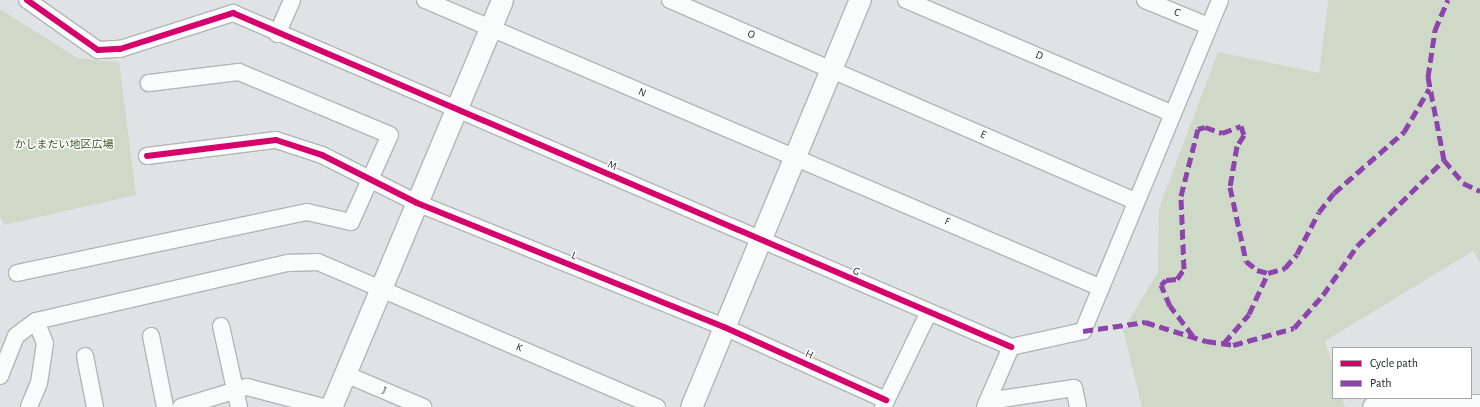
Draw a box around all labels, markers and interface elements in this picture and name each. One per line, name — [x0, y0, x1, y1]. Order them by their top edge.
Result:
street label: C — [1172, 6, 1182, 20]
street label: O — [745, 28, 757, 42]
street label: D — [1033, 49, 1045, 63]
street label: N — [636, 85, 648, 101]
street label: E — [978, 128, 988, 142]
park label: かしまだい地区広場 — [15, 138, 113, 152]
street label: M — [605, 158, 619, 174]
street label: F — [942, 215, 952, 229]
street label: L — [569, 249, 579, 263]
street label: G — [850, 265, 862, 279]
street label: K — [514, 341, 524, 355]
street label: H — [803, 347, 815, 363]
legend — [1332, 347, 1472, 399]
text: Cycle path — [1370, 357, 1418, 369]
text: Path — [1370, 377, 1392, 389]
street label: J — [380, 384, 388, 398]

